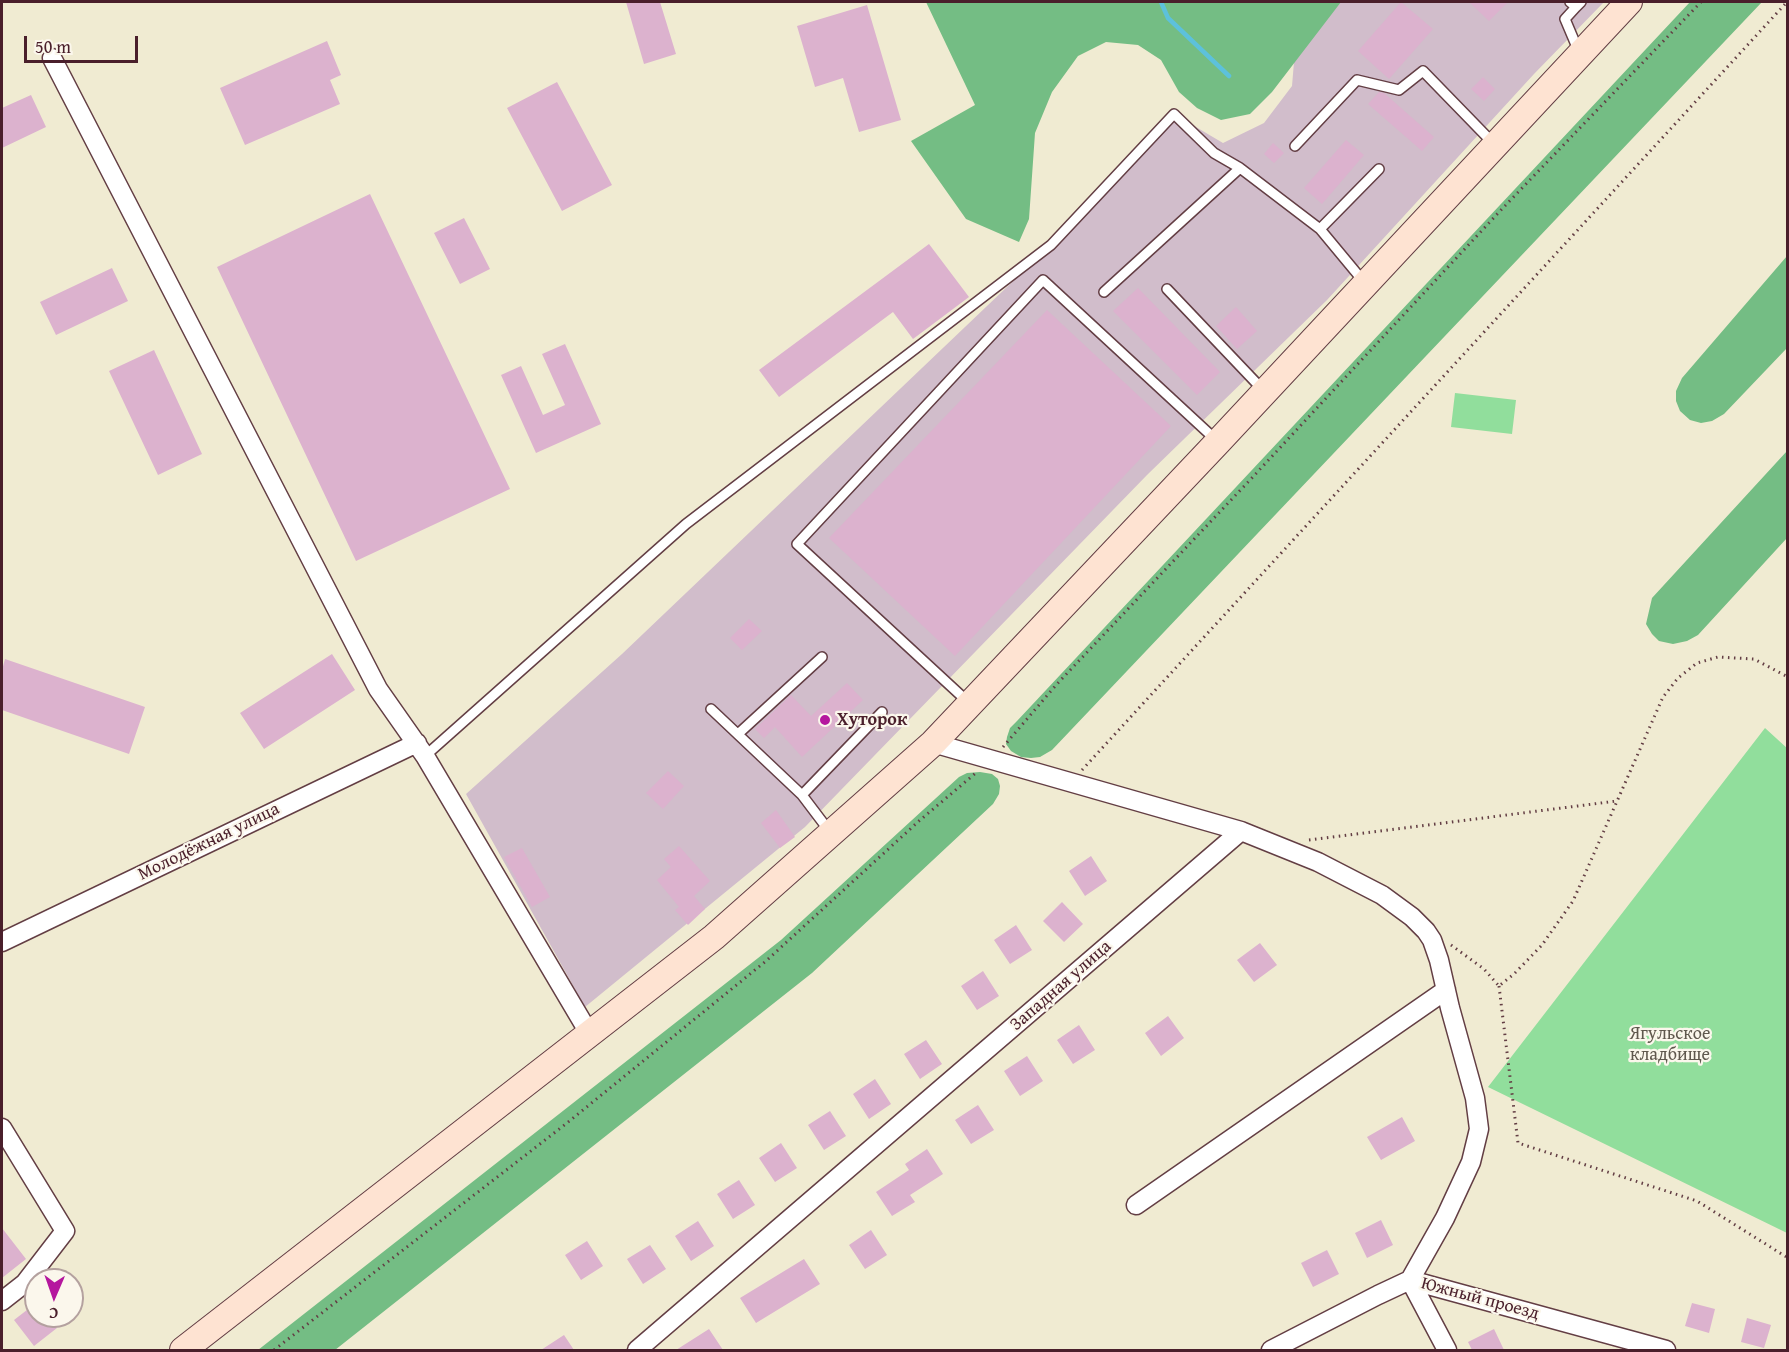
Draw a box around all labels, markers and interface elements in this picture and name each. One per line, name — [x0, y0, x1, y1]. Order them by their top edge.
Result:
scale bar — [27, 24, 141, 62]
text: 50 m — [35, 33, 71, 60]
place label: Хуторок — [837, 709, 907, 731]
marker: Хуторок — [818, 713, 832, 727]
street label: Молодёжная улица — [135, 798, 283, 886]
street label: Западная улица — [1006, 936, 1116, 1036]
park label: Ягульское кладбище — [1630, 1023, 1710, 1066]
north arrow — [24, 1268, 84, 1328]
street label: Южный проезд — [1419, 1273, 1541, 1325]
text: С — [49, 1302, 58, 1326]

